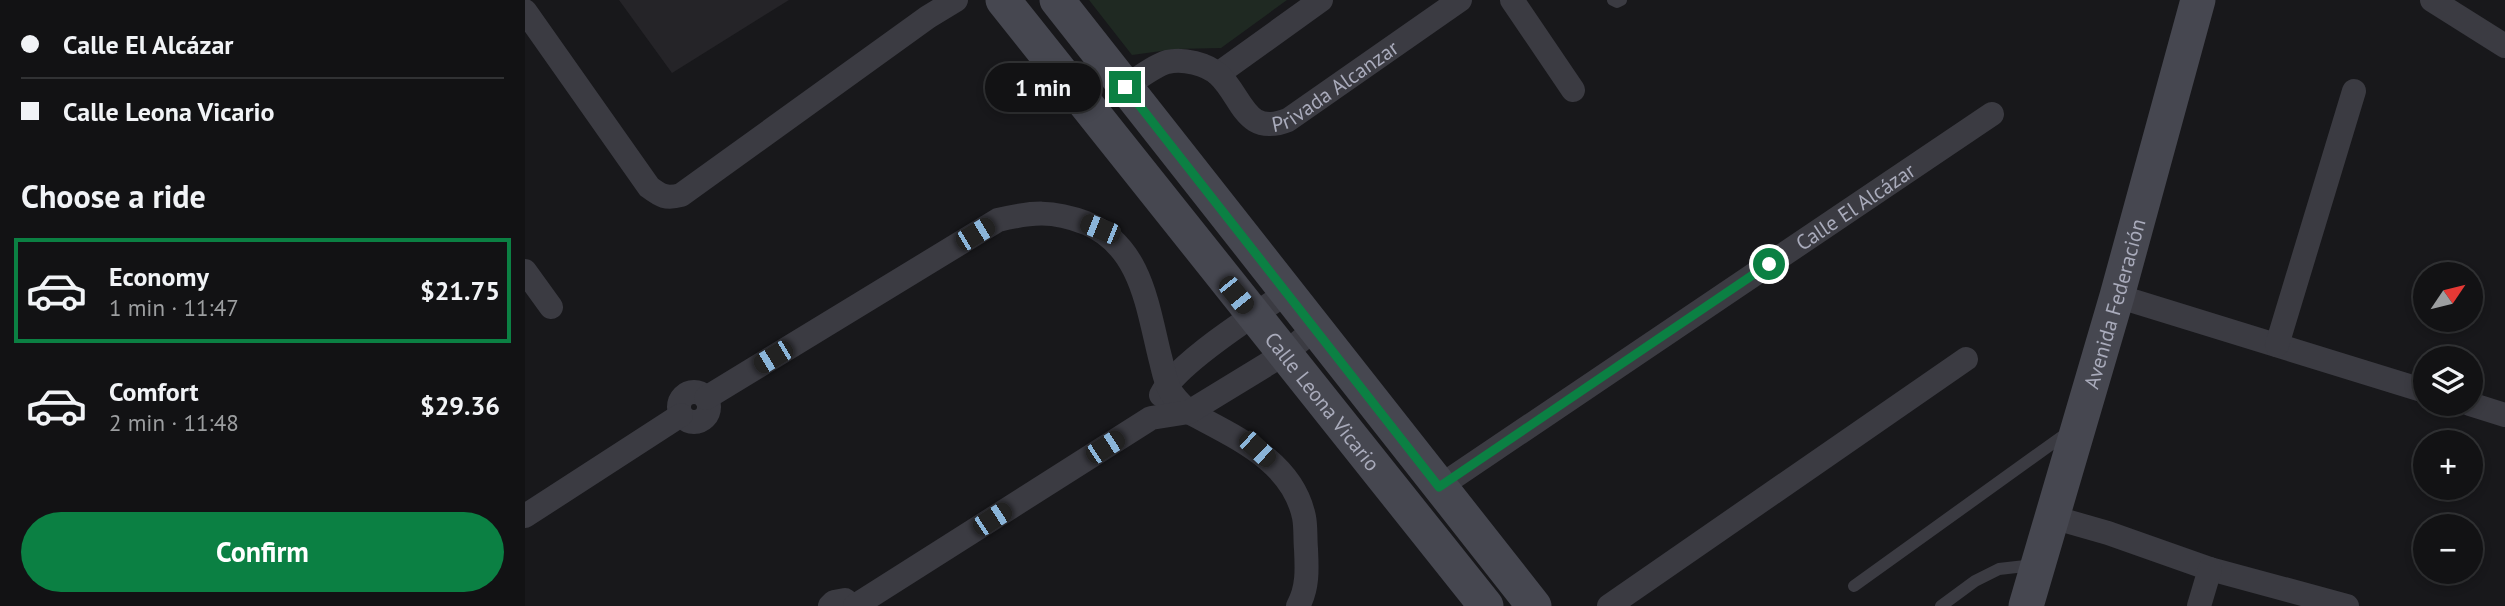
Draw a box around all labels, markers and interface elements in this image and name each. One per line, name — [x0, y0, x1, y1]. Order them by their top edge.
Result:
text: Calle El Alcázar — [63, 28, 233, 61]
street label: Privada Alcanzar — [1269, 34, 1403, 138]
callout: 1 min — [985, 62, 1101, 112]
route end — [1109, 71, 1141, 103]
text: 1 min — [1015, 73, 1071, 102]
text: Calle Leona Vicario — [63, 95, 274, 128]
street label: Calle El Alcázar — [1790, 156, 1920, 256]
text: Choose a ride — [21, 175, 206, 217]
car — [1077, 211, 1124, 247]
car — [952, 214, 999, 254]
street label: Avenida Federación — [2077, 216, 2151, 392]
route start — [1753, 248, 1785, 280]
icon: car — [25, 259, 88, 322]
text: Economy — [109, 260, 209, 293]
north arrow — [2413, 262, 2483, 332]
map controls — [2413, 262, 2483, 584]
car — [1215, 272, 1258, 318]
text: $21.75 — [420, 274, 500, 307]
text: 1 min · 11:47 — [109, 293, 239, 322]
street label: Calle Leona Vicario — [1259, 326, 1386, 476]
car — [750, 337, 797, 377]
button: layers — [2413, 346, 2483, 416]
icon: car — [25, 374, 88, 437]
text: Comfort — [109, 375, 199, 408]
text: $29.36 — [420, 389, 500, 422]
text: 2 min · 11:48 — [109, 408, 239, 437]
car — [1082, 427, 1129, 467]
car — [1235, 427, 1280, 471]
button: + — [2413, 430, 2483, 500]
car — [969, 499, 1016, 539]
button: Confirm — [21, 512, 504, 592]
button: − — [2413, 514, 2483, 584]

